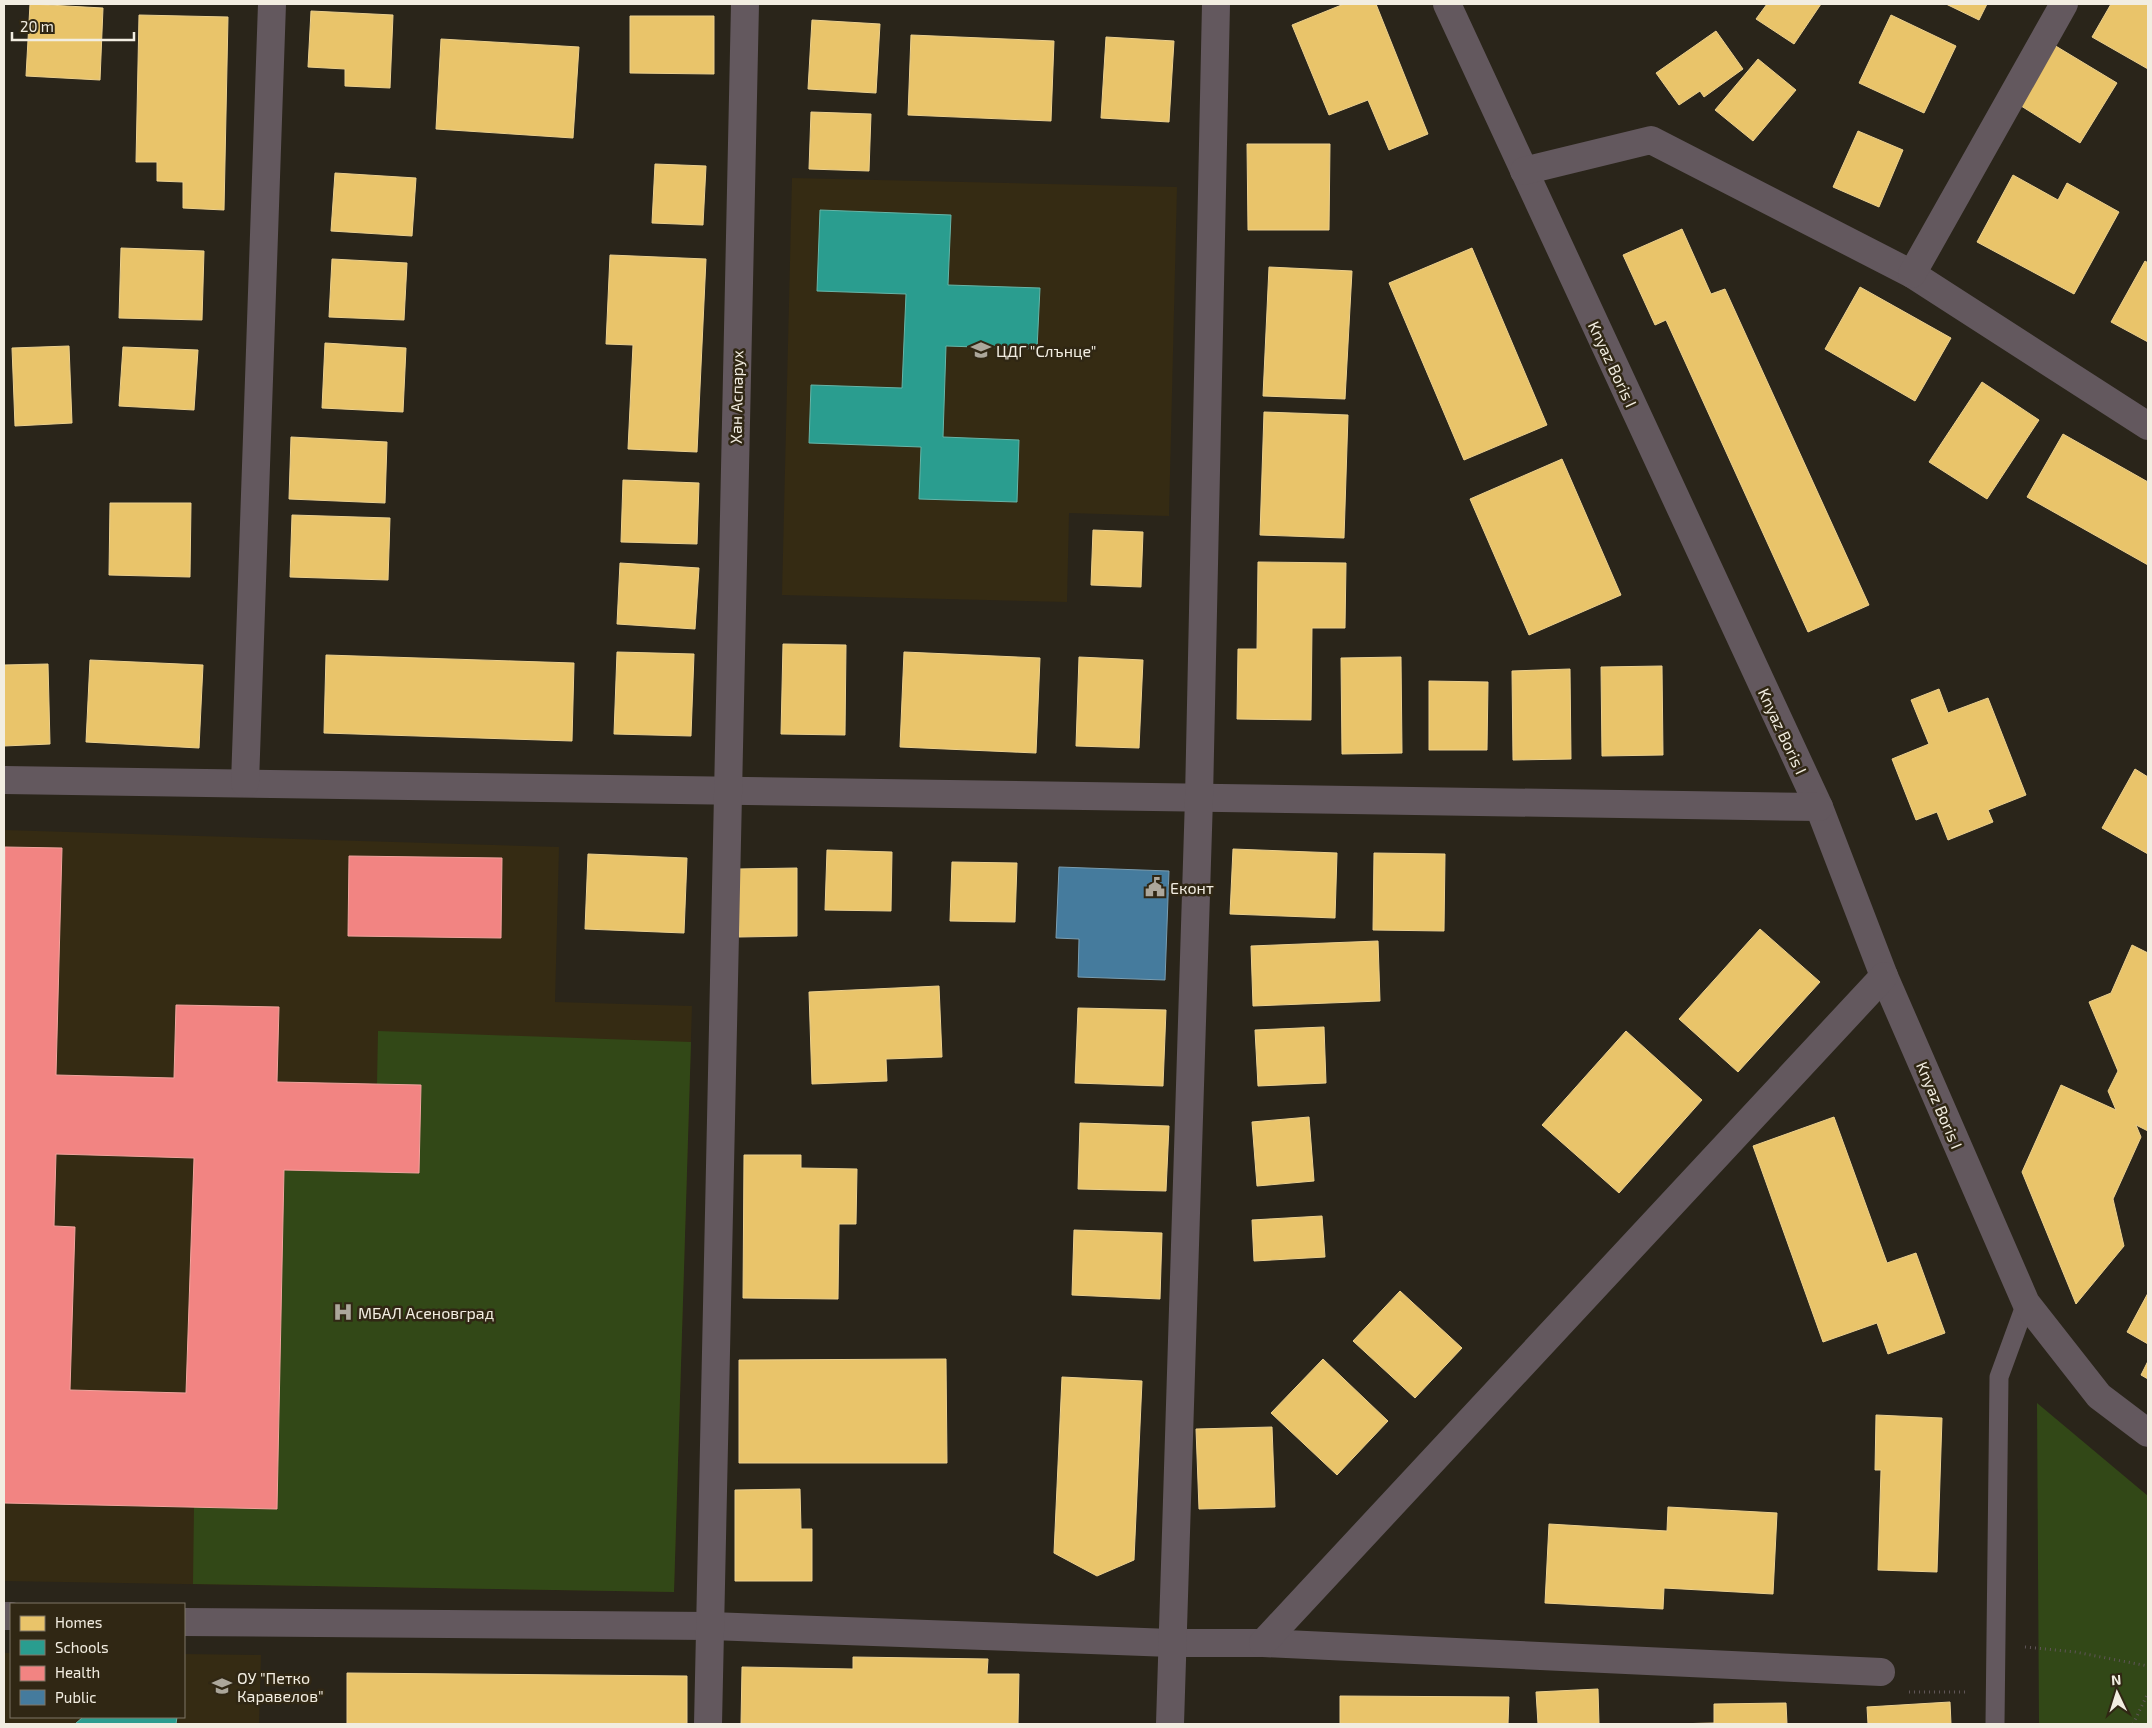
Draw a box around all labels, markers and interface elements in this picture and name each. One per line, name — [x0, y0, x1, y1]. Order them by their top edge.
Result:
scale bar — [12, 10, 135, 42]
text: 20 m — [20, 17, 54, 35]
street label: Knyaz Boris I — [1585, 318, 1641, 410]
school or university icon: ЦДГ "Слънце" — [970, 339, 992, 361]
place label: ЦДГ "Слънце" — [996, 341, 1096, 360]
street label: Хан Аспарух — [726, 350, 747, 444]
street label: Knyaz Boris I — [1755, 685, 1811, 777]
public building icon: Еконт — [1144, 876, 1166, 898]
place label: Еконт — [1170, 878, 1214, 897]
street label: Knyaz Boris I — [1913, 1059, 1967, 1151]
hospital icon: МБАЛ Асеновград — [332, 1301, 354, 1323]
place label: МБАЛ Асеновград — [358, 1303, 494, 1322]
legend — [10, 1603, 185, 1718]
text: Homes — [55, 1613, 102, 1631]
text: Schools — [55, 1638, 109, 1656]
text: Health — [55, 1663, 100, 1681]
place label: ОУ "Петко Каравелов" — [237, 1668, 324, 1705]
north arrow — [2092, 1668, 2142, 1718]
text: N — [2110, 1671, 2122, 1688]
school or university icon: ОУ "Петко Каравелов" — [211, 1675, 233, 1697]
text: Public — [55, 1688, 96, 1706]

